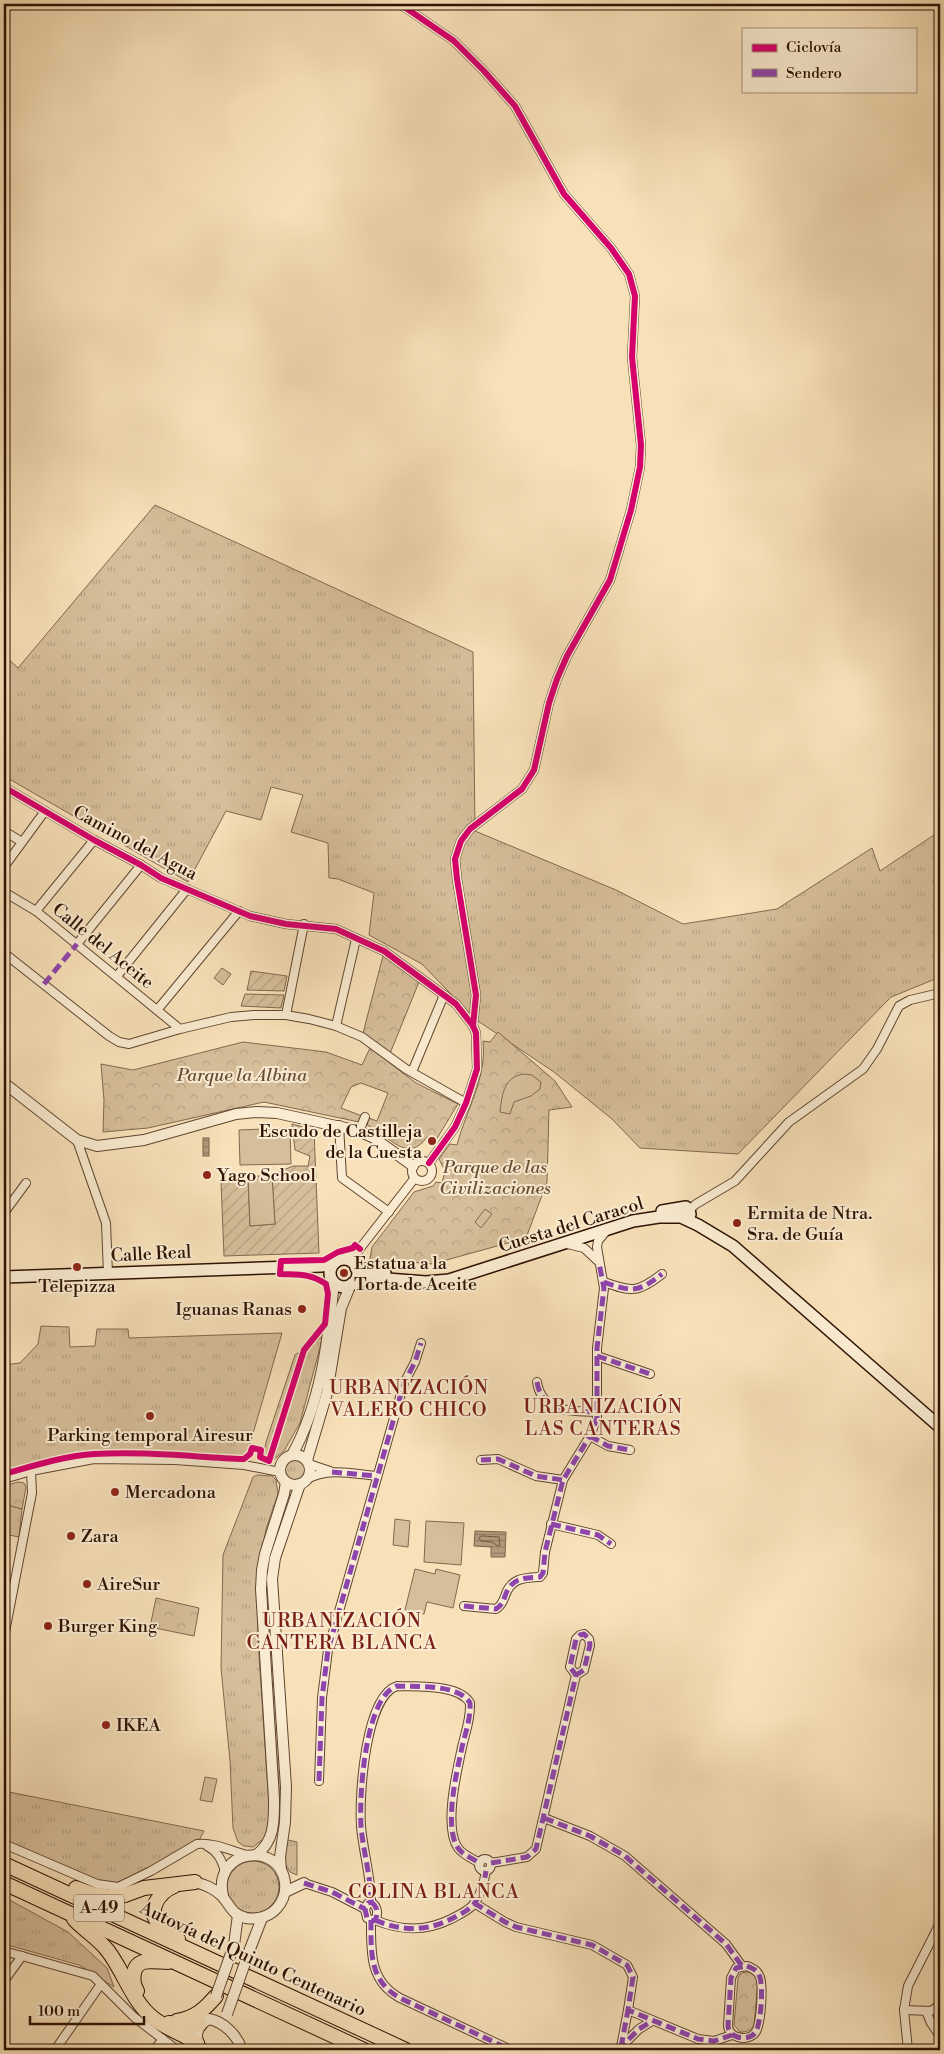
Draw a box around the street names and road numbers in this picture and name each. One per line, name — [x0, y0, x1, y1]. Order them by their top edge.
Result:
street label: Camino del Agua — [69, 801, 202, 886]
street label: Calle del Aceite — [47, 898, 159, 994]
street label: Cuesta del Caracol — [496, 1192, 647, 1258]
street label: Calle Real — [110, 1240, 193, 1268]
road number: A-49 — [74, 1895, 124, 1922]
street label: Autovía del Quinto Centenario — [135, 1896, 370, 2022]

